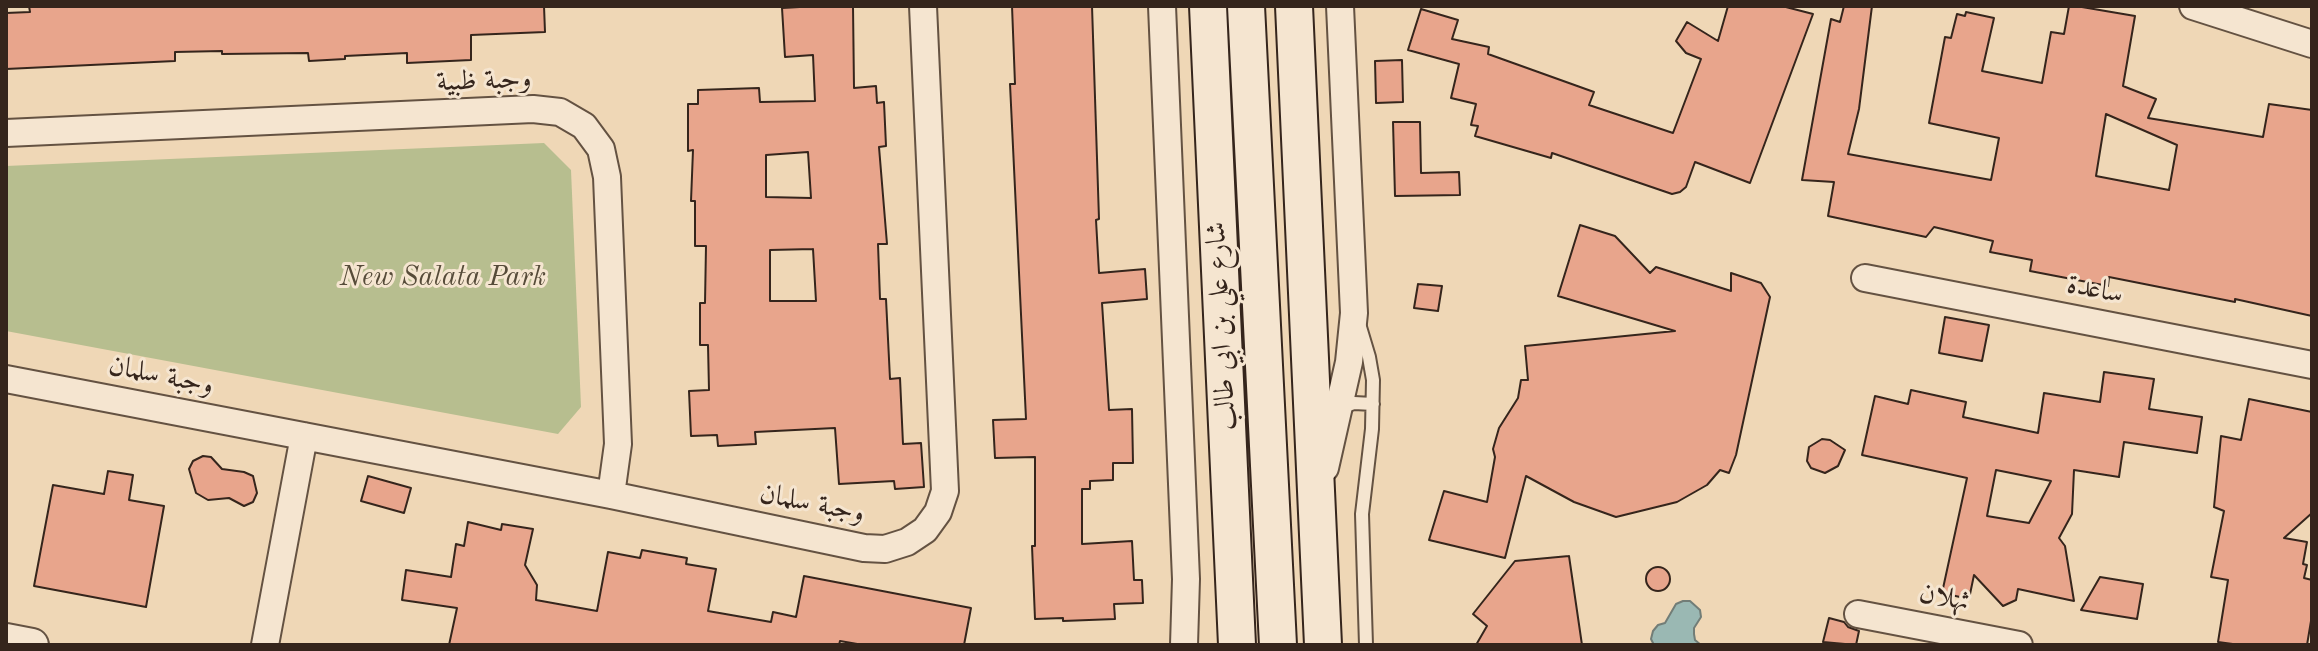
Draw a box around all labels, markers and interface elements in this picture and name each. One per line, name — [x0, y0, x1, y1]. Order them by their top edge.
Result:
street label: وجبة ظبية — [436, 63, 532, 99]
street label: شارع علي بن ابي طالب — [1200, 221, 1244, 431]
park label: New Salata Park — [340, 261, 546, 295]
street label: ساعدة — [2064, 268, 2126, 312]
street label: وجبة سلمان — [106, 349, 216, 403]
street label: وجبة سلمان — [757, 477, 867, 531]
street label: ثهلان — [1916, 577, 1972, 619]

